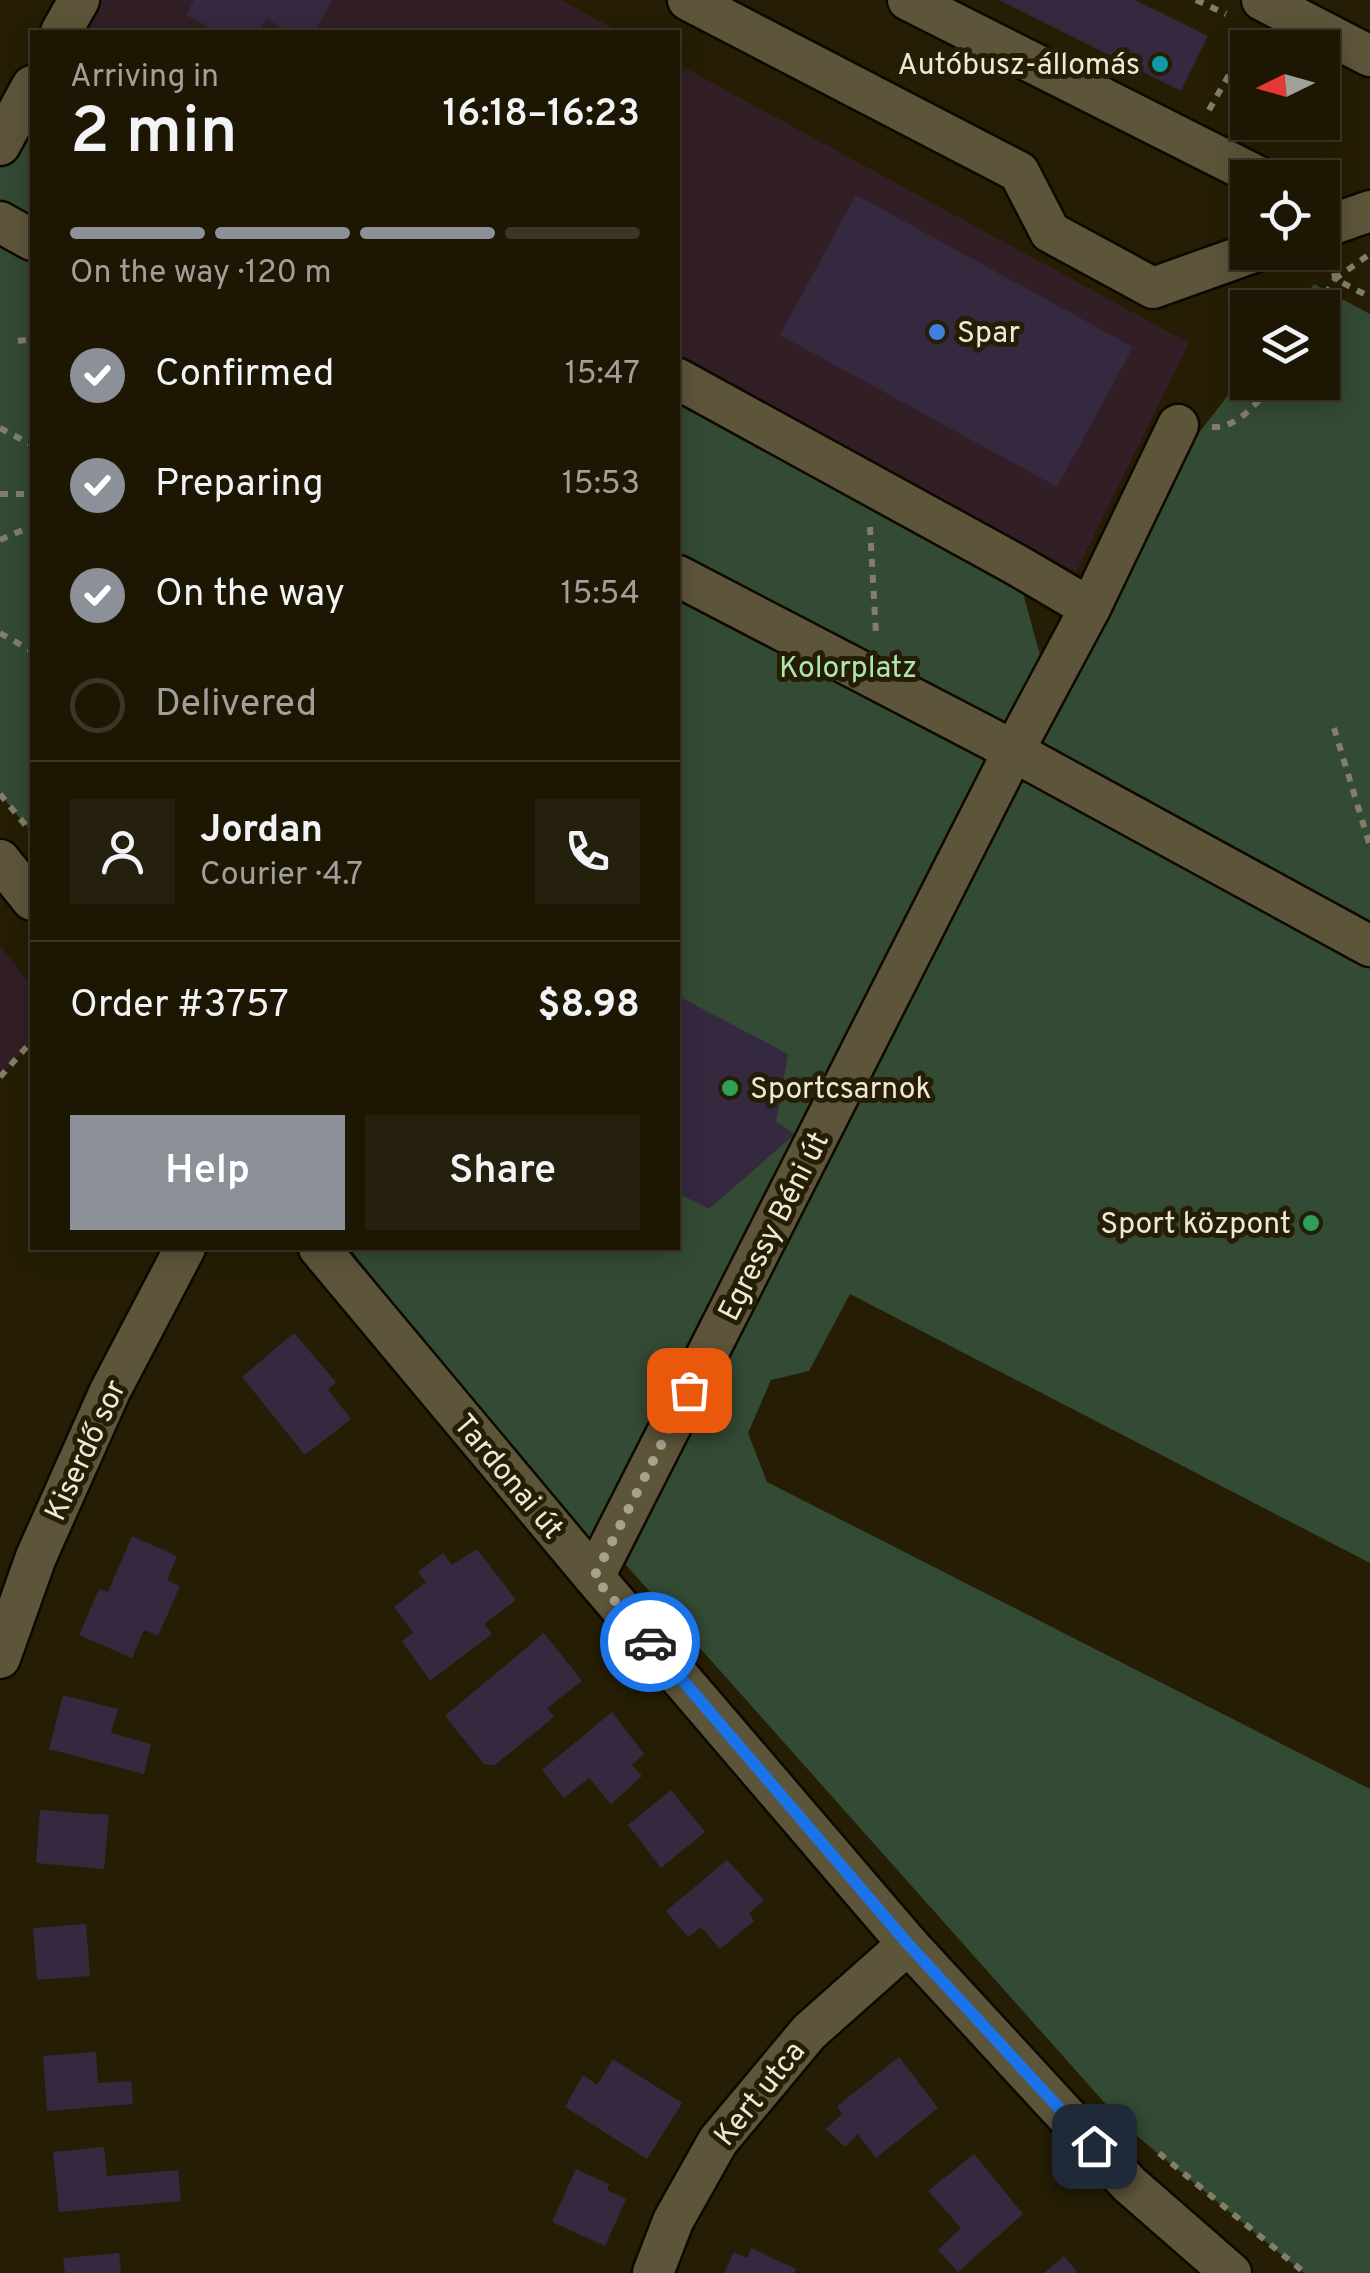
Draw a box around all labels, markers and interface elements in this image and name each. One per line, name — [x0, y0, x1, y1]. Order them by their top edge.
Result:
north arrow — [1230, 30, 1340, 140]
map controls — [1230, 30, 1340, 400]
place label: Autóbusz-állomás — [897, 48, 1140, 85]
marker: Autóbusz-állomás — [1149, 53, 1171, 75]
text: Arriving in — [70, 58, 219, 98]
text: 16:18–16:23 — [442, 91, 640, 140]
text: 2 min — [70, 94, 238, 176]
button: locate — [1230, 160, 1340, 270]
text: On the way · 120 m — [70, 254, 332, 294]
button: layers — [1230, 290, 1340, 400]
place label: Spar — [957, 316, 1021, 353]
marker: Spar — [926, 321, 948, 343]
icon: check — [70, 348, 125, 403]
text: Confirmed — [155, 351, 334, 400]
text: 15:47 — [565, 355, 640, 395]
icon: check — [70, 458, 125, 513]
text: Preparing — [155, 461, 324, 510]
text: 15:53 — [562, 465, 640, 505]
icon: check — [70, 568, 125, 623]
text: On the way — [155, 571, 345, 620]
text: 15:54 — [561, 575, 640, 615]
park label: Kolorplatz — [779, 651, 917, 688]
text: Delivered — [155, 681, 317, 730]
button: person — [70, 799, 175, 904]
button: phone — [535, 799, 640, 904]
text: Jordan — [200, 807, 323, 856]
text: Courier · 4.7 — [200, 856, 363, 896]
text: Order #3757 — [70, 982, 289, 1031]
text: $8.98 — [538, 982, 640, 1031]
place label: Sportcsarnok — [750, 1072, 931, 1109]
marker: Sportcsarnok — [719, 1077, 741, 1099]
button: Help — [70, 1115, 345, 1230]
button: Share — [365, 1115, 640, 1230]
street label: Egressy Béni út — [712, 1126, 839, 1328]
place label: Sport központ — [1100, 1207, 1291, 1244]
marker: Sport központ — [1300, 1212, 1322, 1234]
pin — [647, 1348, 732, 1433]
icon: bag — [662, 1363, 717, 1418]
street label: Kiserdő sor — [39, 1374, 136, 1527]
street label: Tardonai út — [444, 1408, 570, 1548]
courier — [600, 1592, 700, 1692]
icon: car — [623, 1615, 678, 1670]
street label: Kert utca — [707, 2035, 814, 2155]
pin — [1052, 2104, 1137, 2189]
icon: home — [1067, 2119, 1122, 2174]

